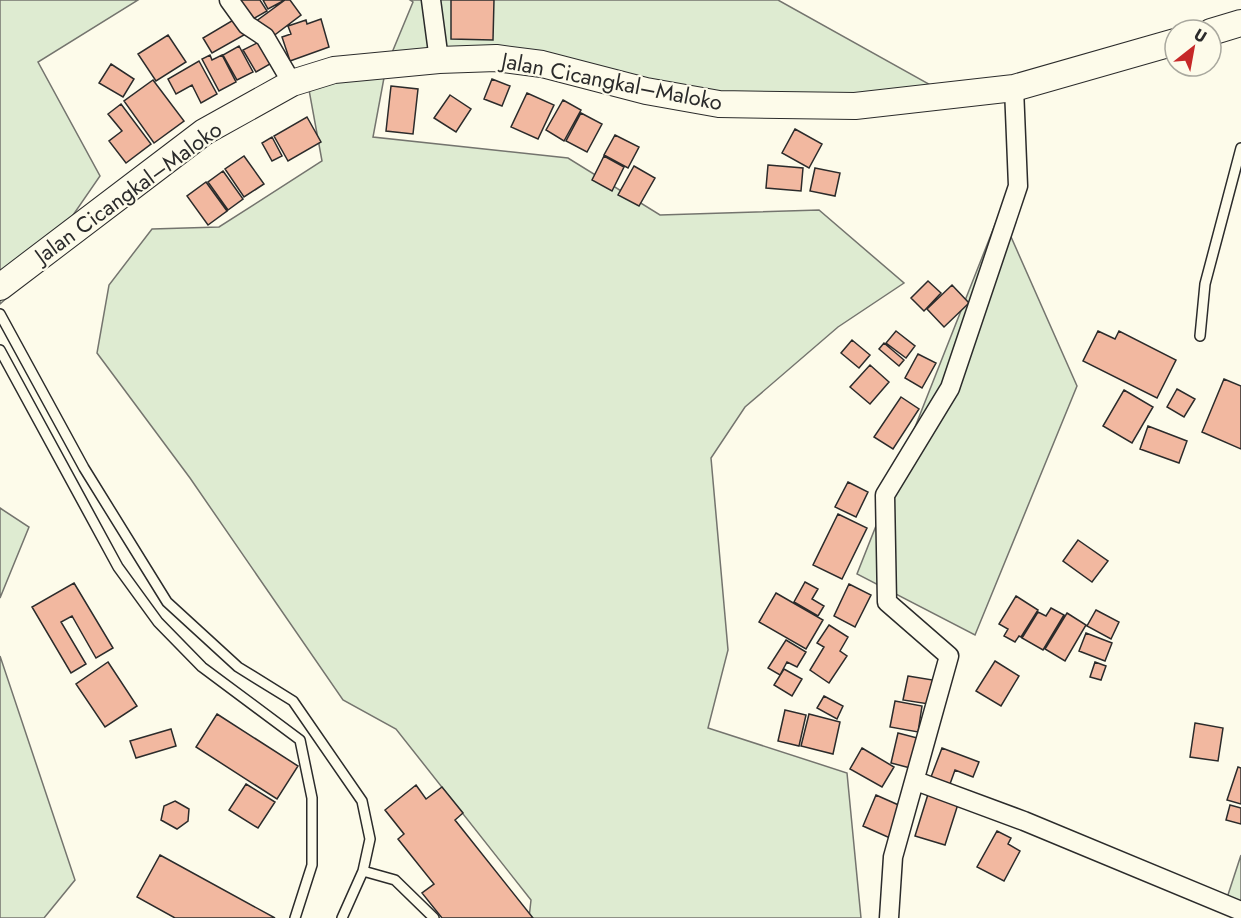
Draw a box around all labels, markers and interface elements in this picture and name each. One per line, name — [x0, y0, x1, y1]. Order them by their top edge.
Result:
north arrow — [1163, 18, 1223, 78]
text: U — [1190, 23, 1211, 48]
street label: Jalan Cicangkal–Maloko — [496, 43, 725, 118]
street label: Jalan Cicangkal–Maloko — [26, 113, 228, 273]

